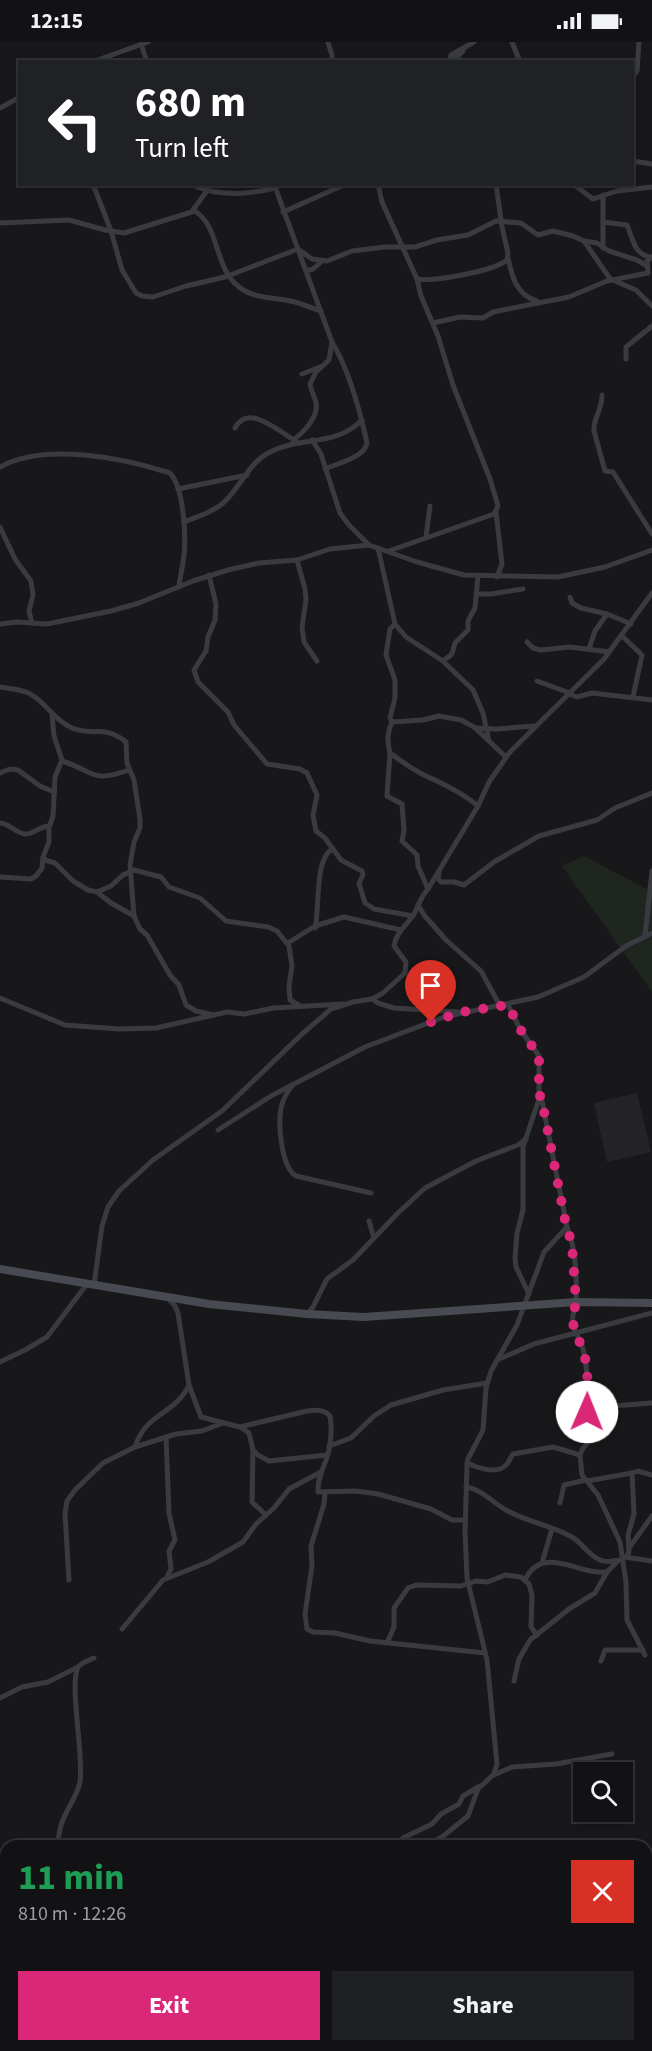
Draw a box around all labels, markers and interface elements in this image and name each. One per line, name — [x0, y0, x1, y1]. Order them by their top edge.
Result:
text: 12:15 — [30, 5, 83, 37]
text: 680 m — [135, 73, 246, 133]
icon: left — [36, 84, 114, 162]
text: Turn left — [135, 129, 229, 168]
pin — [405, 960, 456, 1022]
icon: arrive — [414, 969, 447, 1002]
position arrow — [555, 1380, 619, 1444]
map controls — [573, 1762, 633, 1822]
button: search — [573, 1762, 633, 1822]
text: 11 min — [18, 1852, 125, 1903]
button: close — [571, 1860, 634, 1923]
text: 810 m · 12:26 — [18, 1900, 126, 1928]
button: Exit — [18, 1971, 320, 2040]
button: Share — [332, 1971, 634, 2040]

